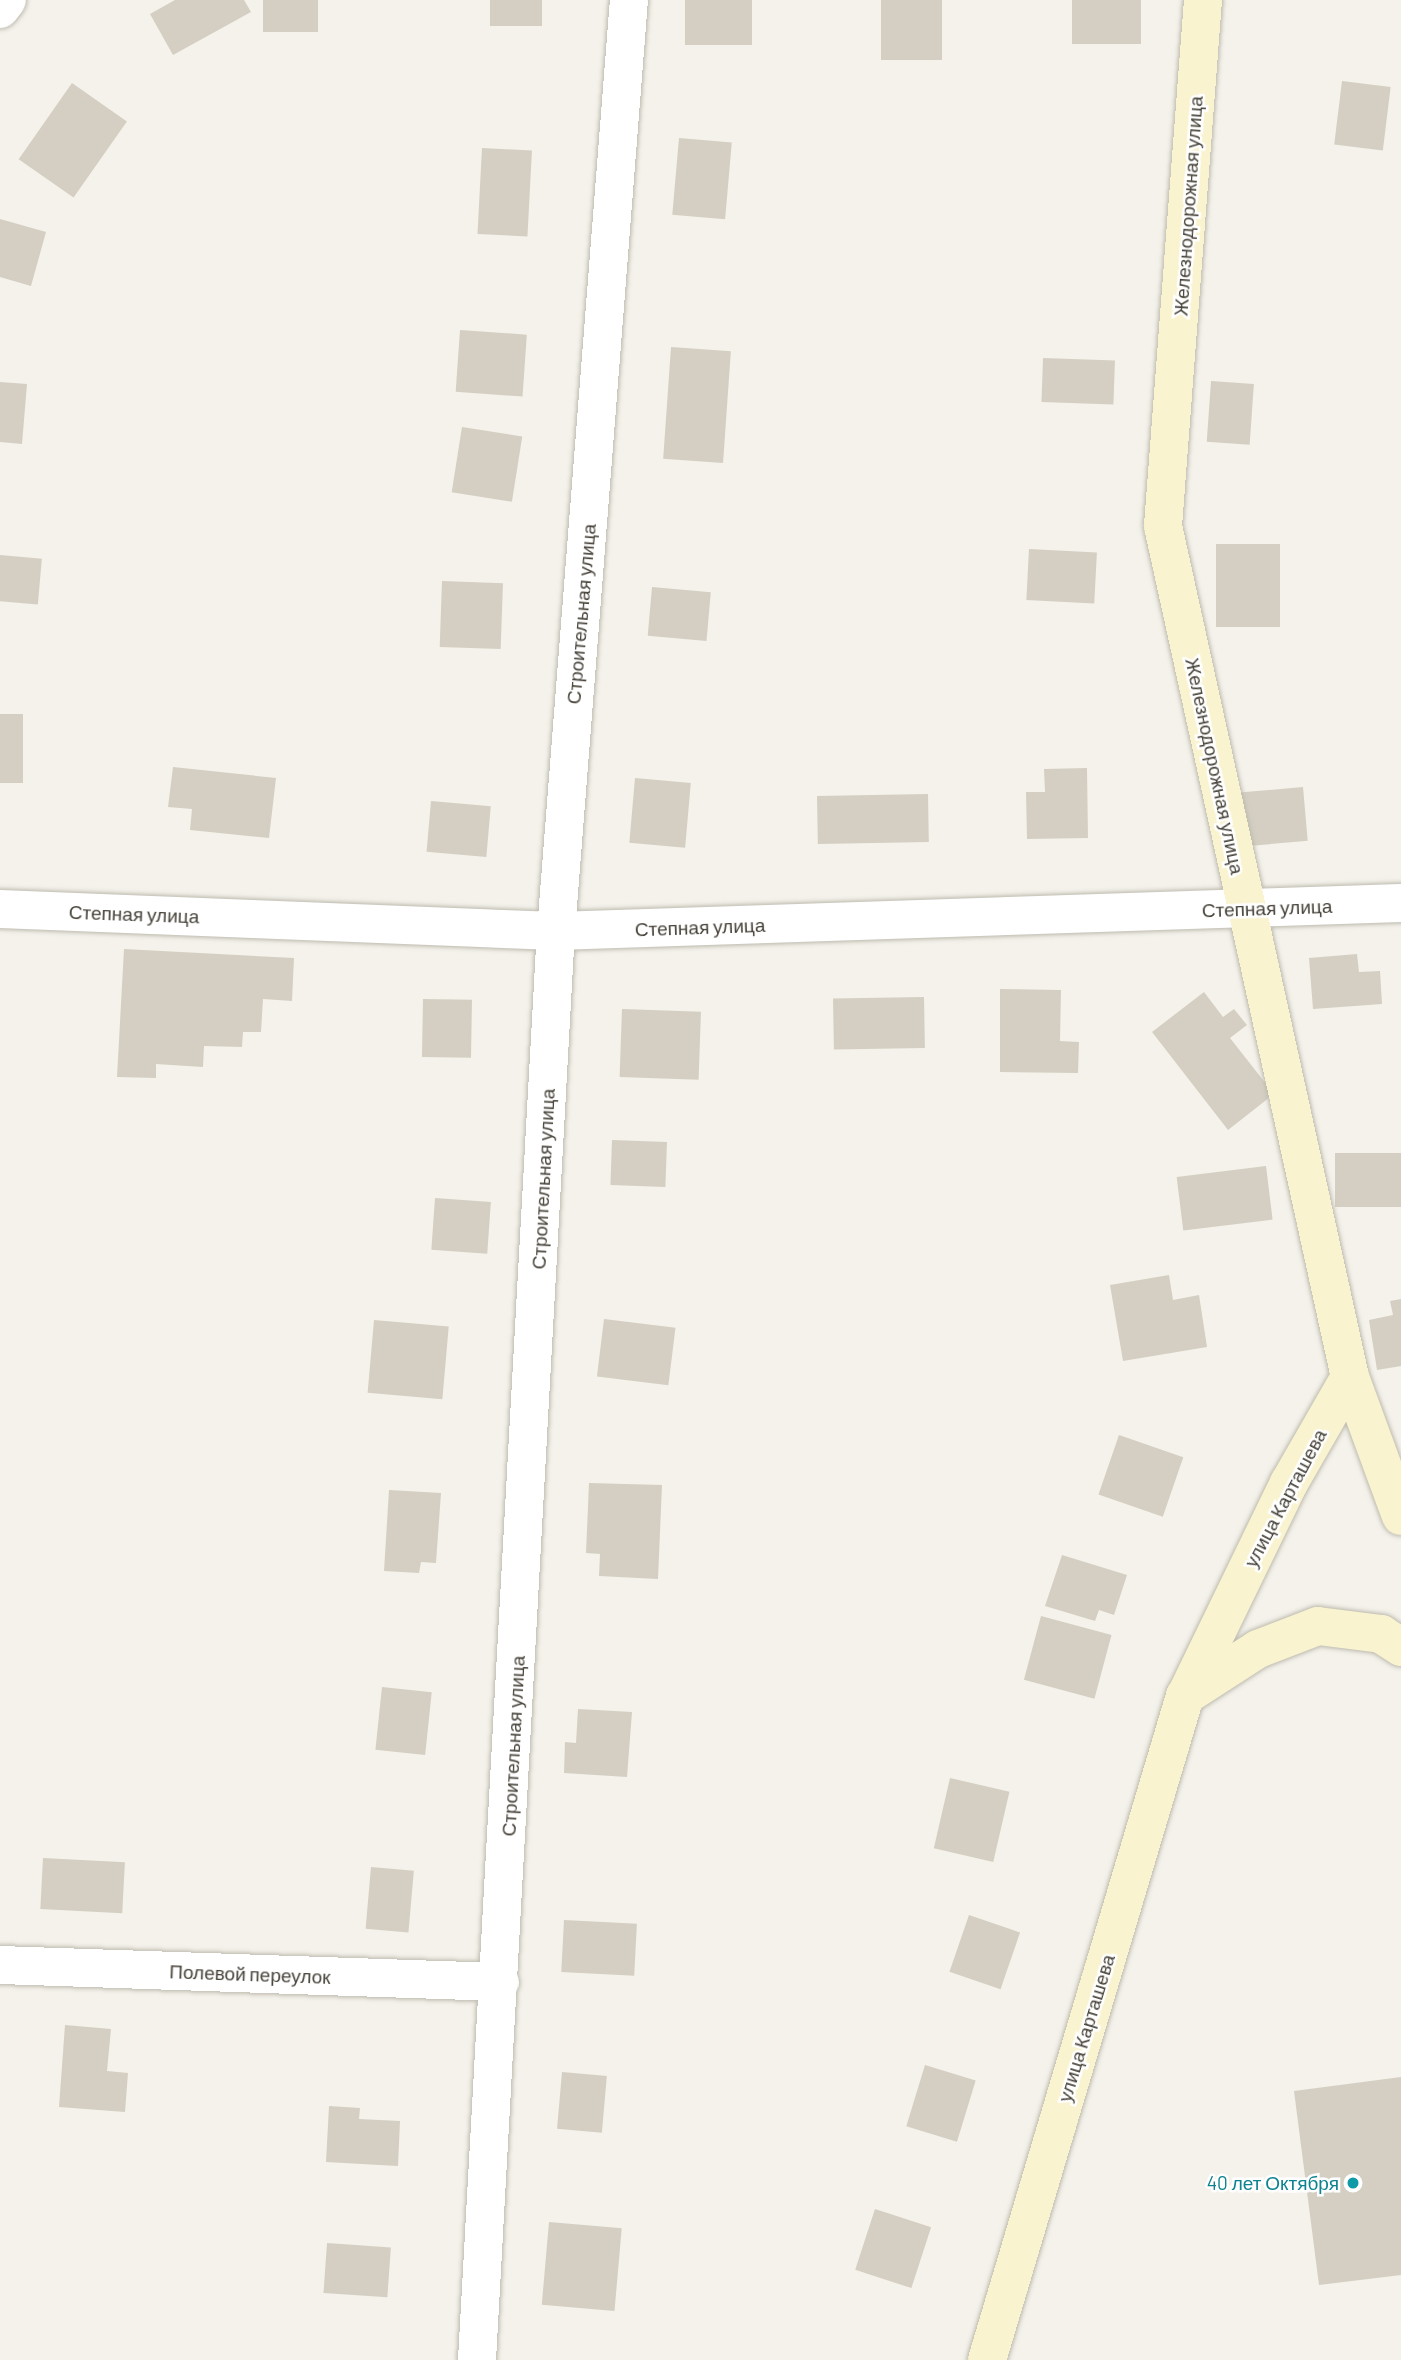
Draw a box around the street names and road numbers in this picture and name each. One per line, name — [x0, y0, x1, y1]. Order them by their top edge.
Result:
street label: Железнодорожная улица — [1169, 95, 1207, 317]
street label: Строительная улица — [562, 523, 600, 705]
street label: Железнодорожная улица — [1181, 656, 1249, 876]
street label: Степная улица — [1201, 894, 1333, 922]
street label: Степная улица — [68, 900, 200, 928]
street label: Степная улица — [634, 913, 766, 941]
street label: Строительная улица — [527, 1088, 559, 1270]
street label: улица Карташева — [1239, 1425, 1331, 1571]
street label: Строительная улица — [497, 1655, 529, 1837]
street label: улица Карташева — [1053, 1951, 1119, 2105]
street label: Полевой переулок — [169, 1960, 331, 1988]

